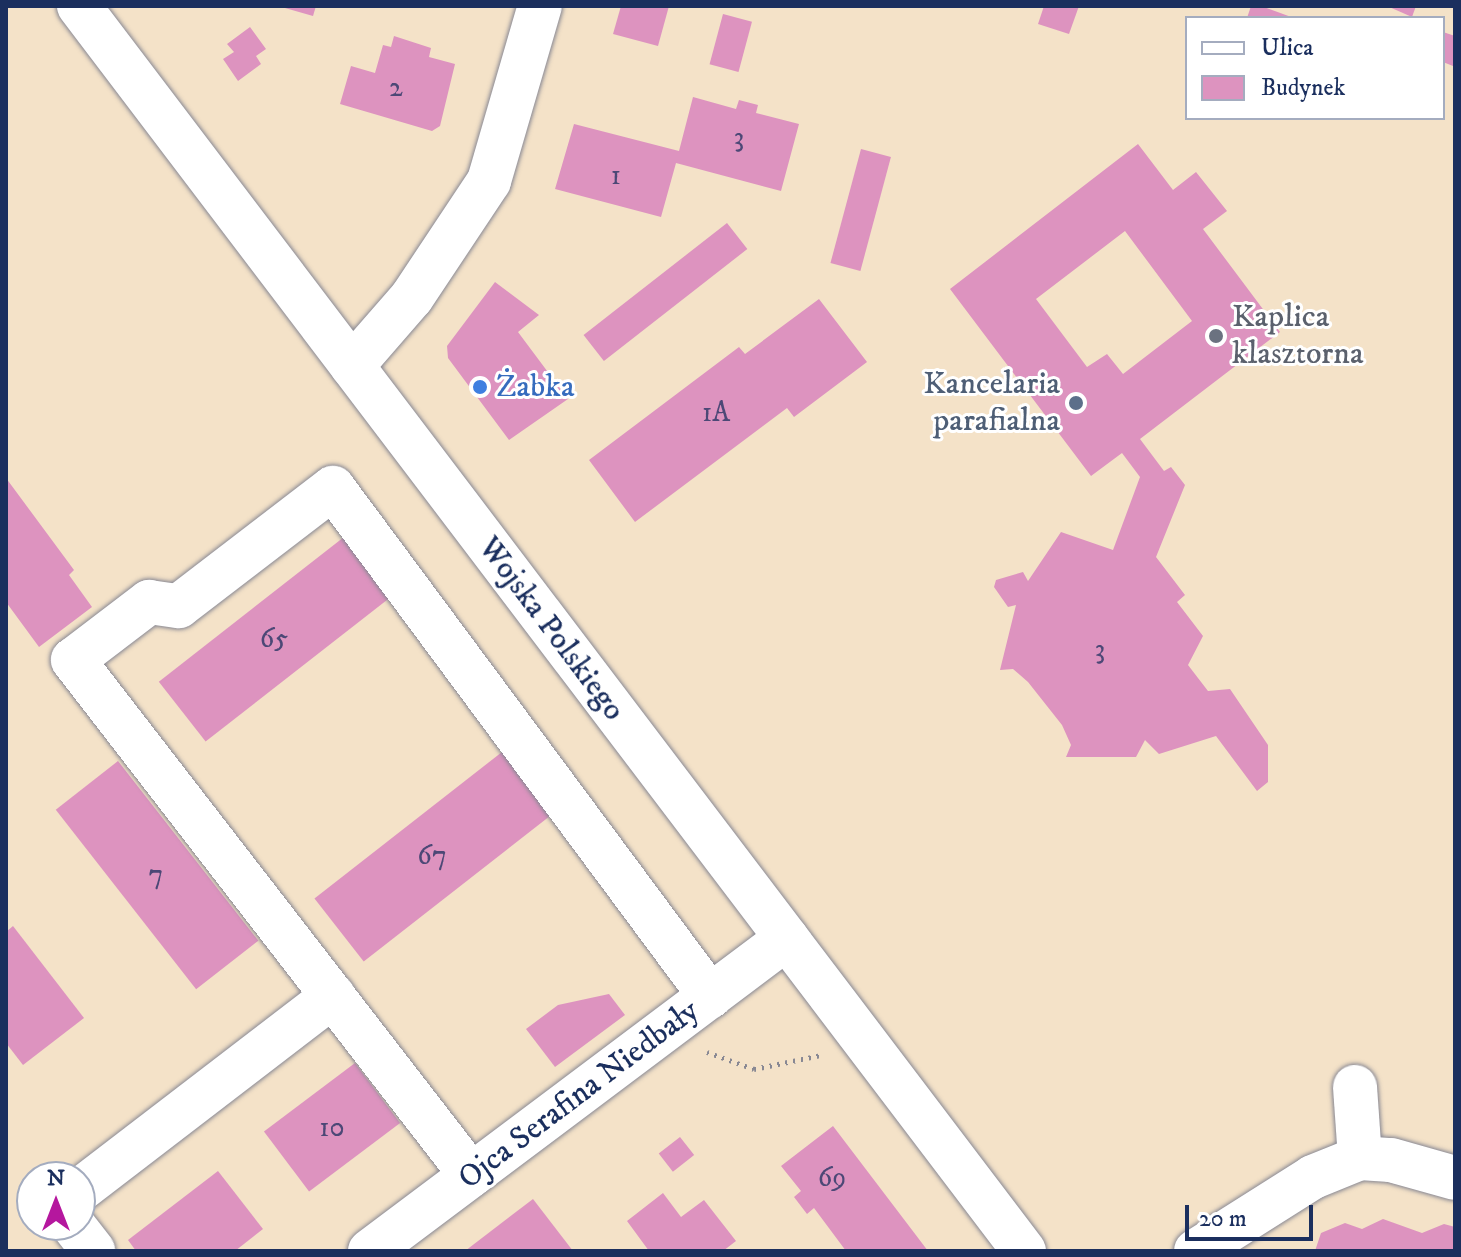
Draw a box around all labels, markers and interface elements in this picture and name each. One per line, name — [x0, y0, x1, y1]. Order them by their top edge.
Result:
legend — [1185, 16, 1445, 120]
text: Ulica — [1261, 33, 1314, 63]
house number: 2 — [389, 71, 403, 105]
text: Budynek — [1261, 73, 1345, 103]
house number: 3 — [734, 121, 744, 155]
house number: 1 — [611, 159, 621, 193]
place label: Kaplica klasztorna — [1232, 299, 1364, 374]
marker: Kaplica klasztorna — [1207, 327, 1225, 345]
place label: Kancelaria parafialna — [923, 366, 1060, 441]
place label: Żabka — [496, 368, 574, 406]
marker: Żabka — [471, 378, 489, 396]
marker: Kancelaria parafialna — [1067, 394, 1085, 412]
house number: 1A — [702, 396, 730, 430]
street label: Wojska Polskiego — [469, 530, 633, 728]
house number: 65 — [260, 622, 288, 656]
house number: 3 — [1095, 633, 1105, 667]
house number: 67 — [417, 839, 447, 873]
house number: 7 — [149, 858, 163, 892]
street label: Ojca Serafina Niedbały — [451, 992, 707, 1198]
house number: 10 — [319, 1111, 345, 1145]
north arrow — [16, 1161, 96, 1241]
house number: 69 — [818, 1161, 846, 1195]
text: N — [47, 1165, 65, 1192]
scale bar — [1189, 1189, 1317, 1239]
text: 20 m — [1199, 1204, 1247, 1234]

